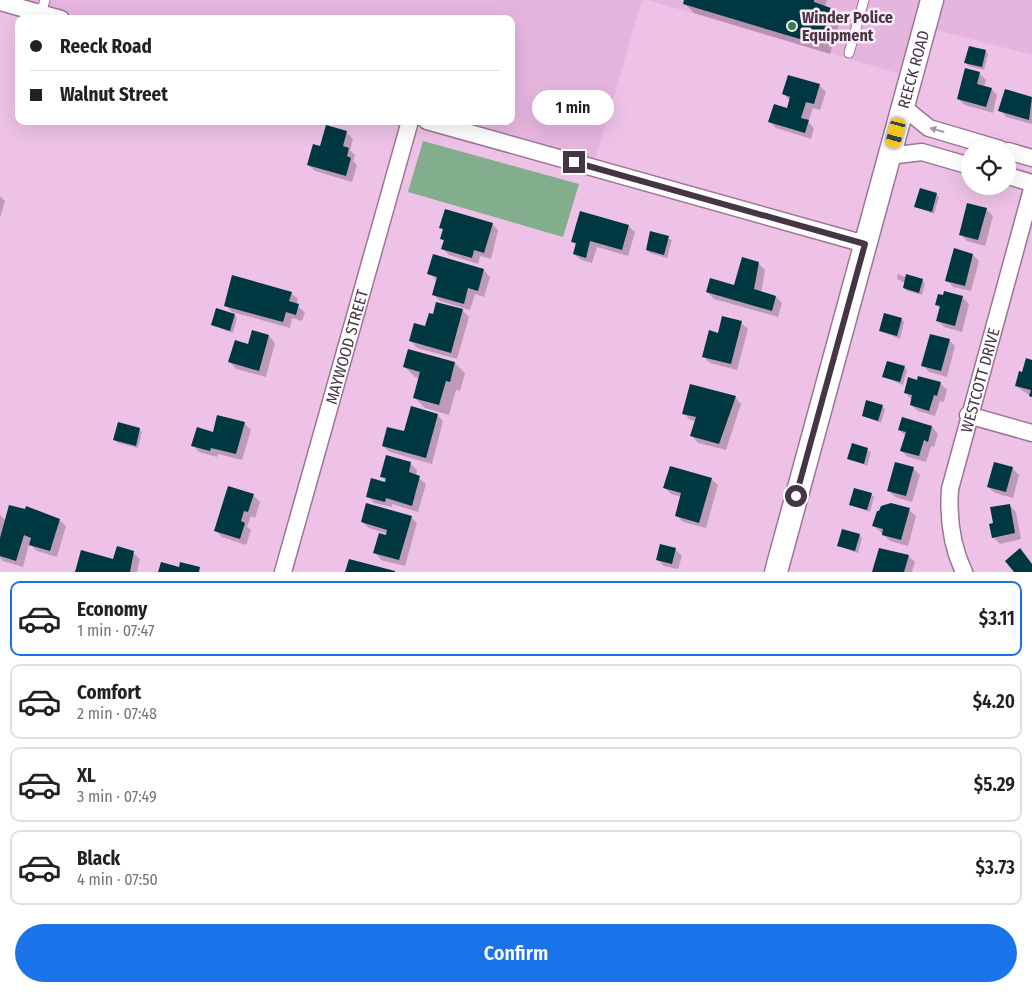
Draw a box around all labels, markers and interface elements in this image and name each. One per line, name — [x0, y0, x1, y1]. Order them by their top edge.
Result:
place label: Winder Police Equipment — [802, 8, 893, 45]
marker: Winder Police Equipment — [786, 20, 798, 32]
street label: REECK ROAD — [894, 28, 933, 111]
text: Reeck Road — [60, 35, 152, 58]
text: Walnut Street — [60, 83, 168, 106]
callout: 1 min — [533, 90, 615, 124]
text: 1 min — [556, 98, 590, 117]
car — [884, 117, 907, 149]
one-way arrow — [929, 126, 944, 134]
map controls — [961, 140, 1016, 195]
button: locate — [961, 140, 1016, 195]
route end — [563, 151, 585, 173]
street label: MAYWOOD STREET — [322, 287, 372, 406]
street label: WESTCOTT DRIVE — [957, 326, 1004, 435]
route start — [785, 485, 807, 507]
icon: car — [17, 596, 62, 641]
text: Economy — [77, 598, 147, 621]
text: $3.11 — [979, 607, 1015, 630]
text: 1 min · 07:47 — [77, 621, 154, 640]
icon: car — [17, 679, 62, 724]
text: Comfort — [77, 681, 141, 704]
text: $4.20 — [973, 690, 1015, 713]
text: 2 min · 07:48 — [77, 704, 157, 723]
icon: car — [17, 762, 62, 807]
text: XL — [77, 764, 96, 787]
text: $5.29 — [974, 773, 1015, 796]
text: 3 min · 07:49 — [77, 787, 157, 806]
icon: car — [17, 845, 62, 890]
text: Black — [77, 847, 120, 870]
text: $3.73 — [976, 856, 1015, 879]
text: 4 min · 07:50 — [77, 870, 158, 889]
button: Confirm — [15, 924, 1017, 982]

